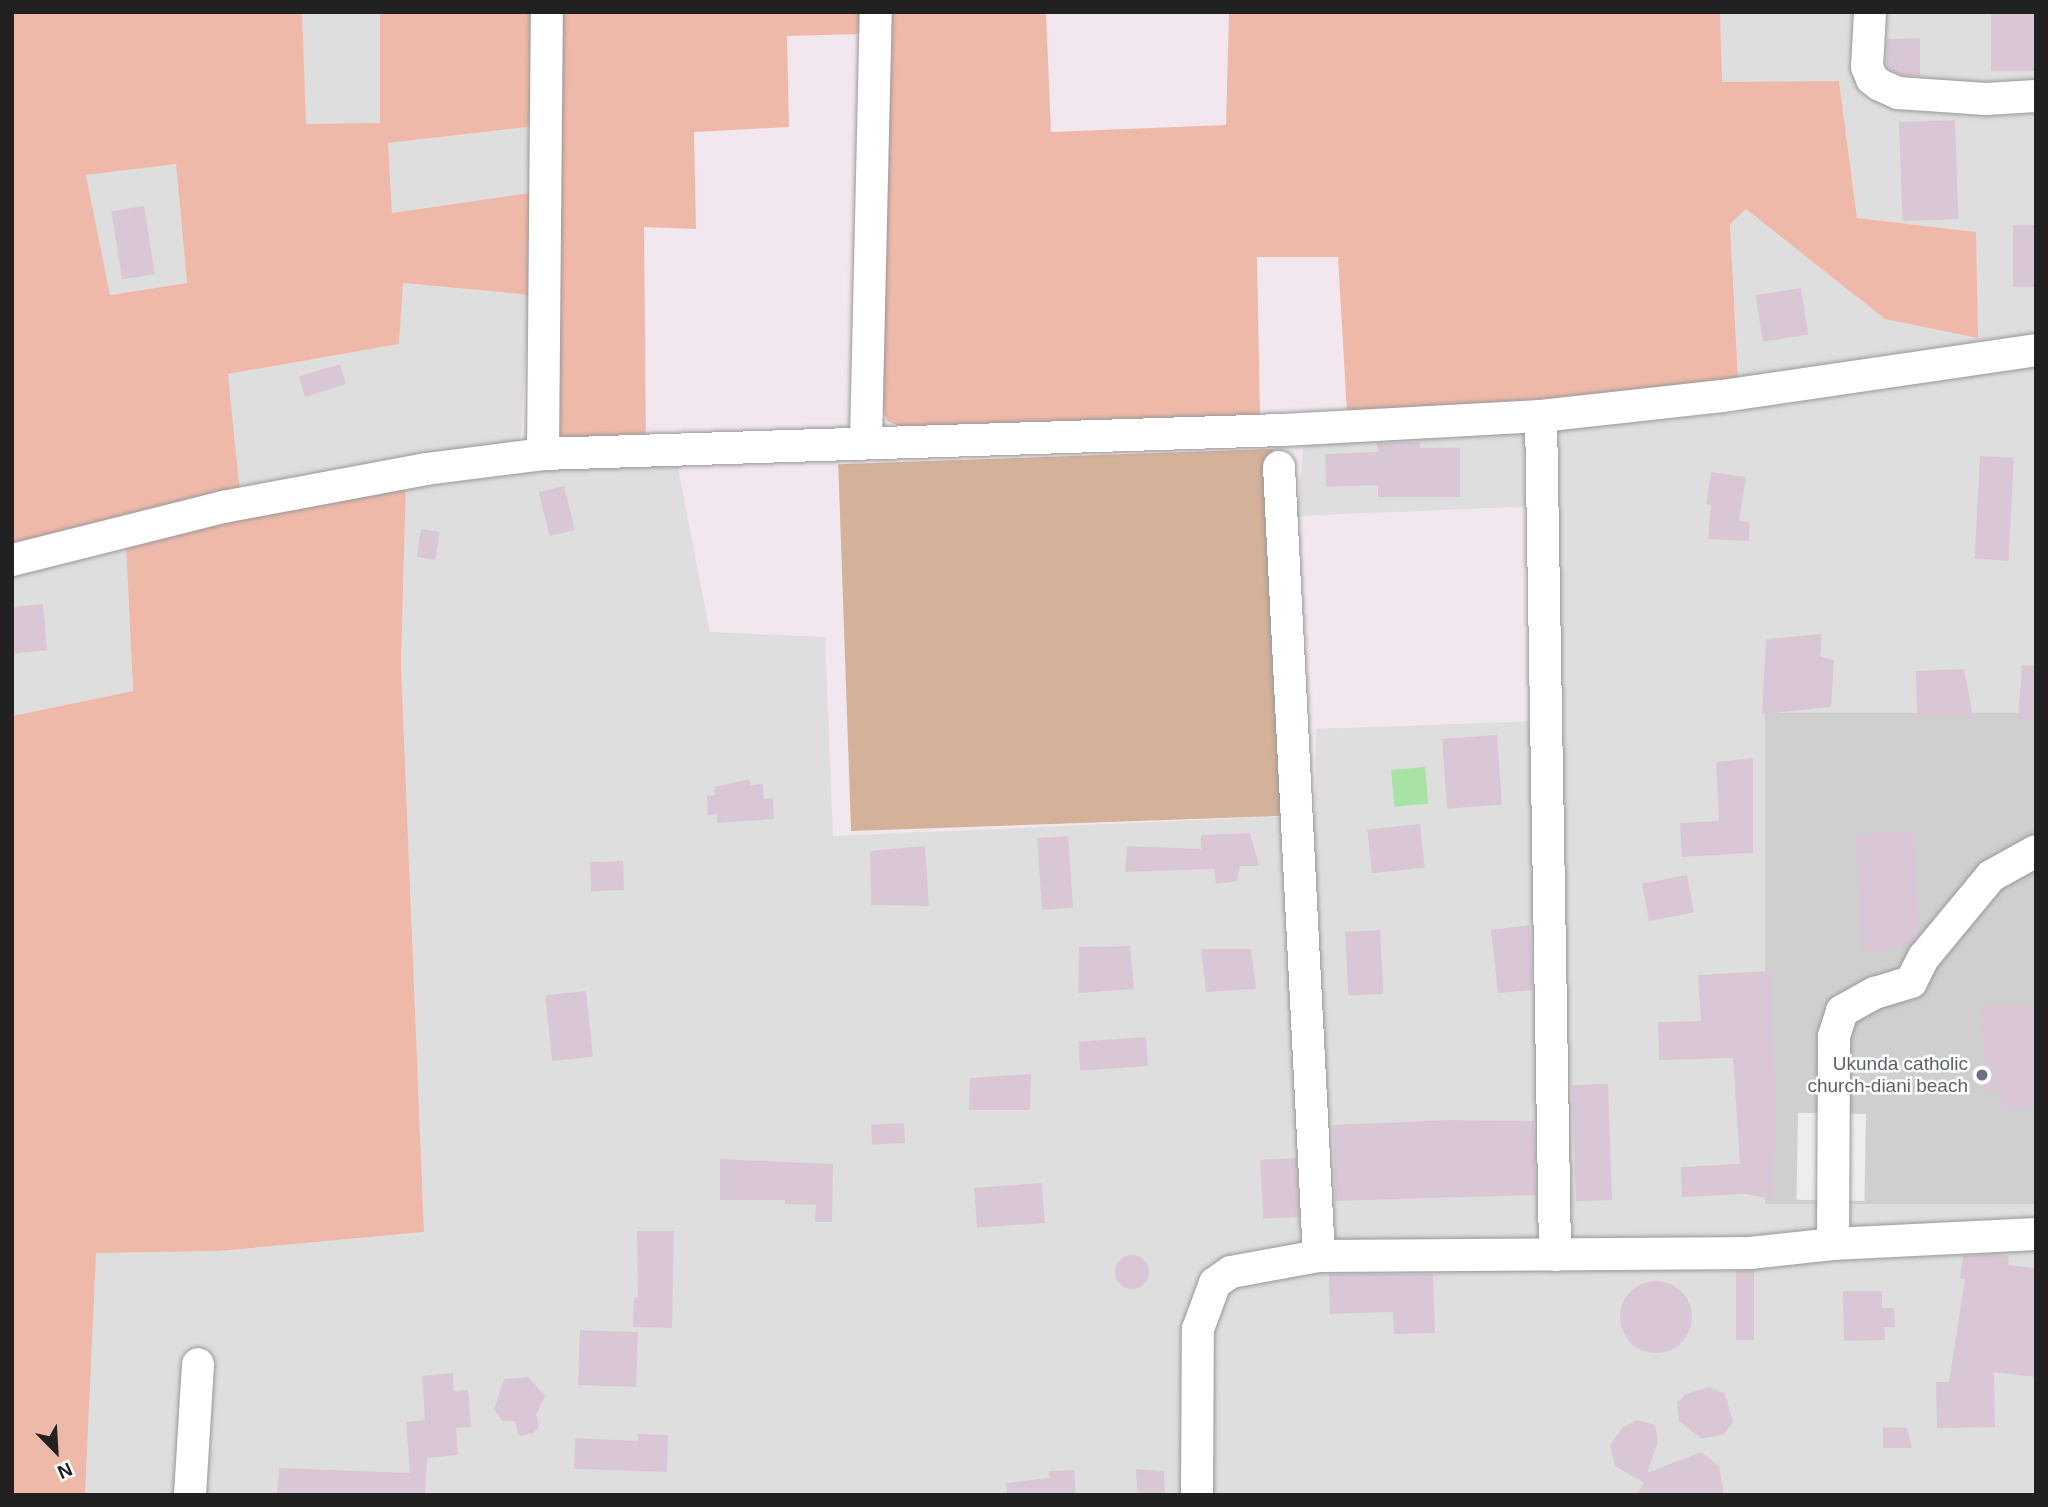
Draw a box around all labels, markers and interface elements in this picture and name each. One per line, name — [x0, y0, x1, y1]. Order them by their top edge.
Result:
place label: Ukunda catholic church-diani beach — [1807, 1053, 1968, 1097]
marker: Ukunda catholic church-diani beach — [1974, 1067, 1990, 1083]
north arrow — [21, 1416, 91, 1486]
text: N — [54, 1458, 75, 1483]

